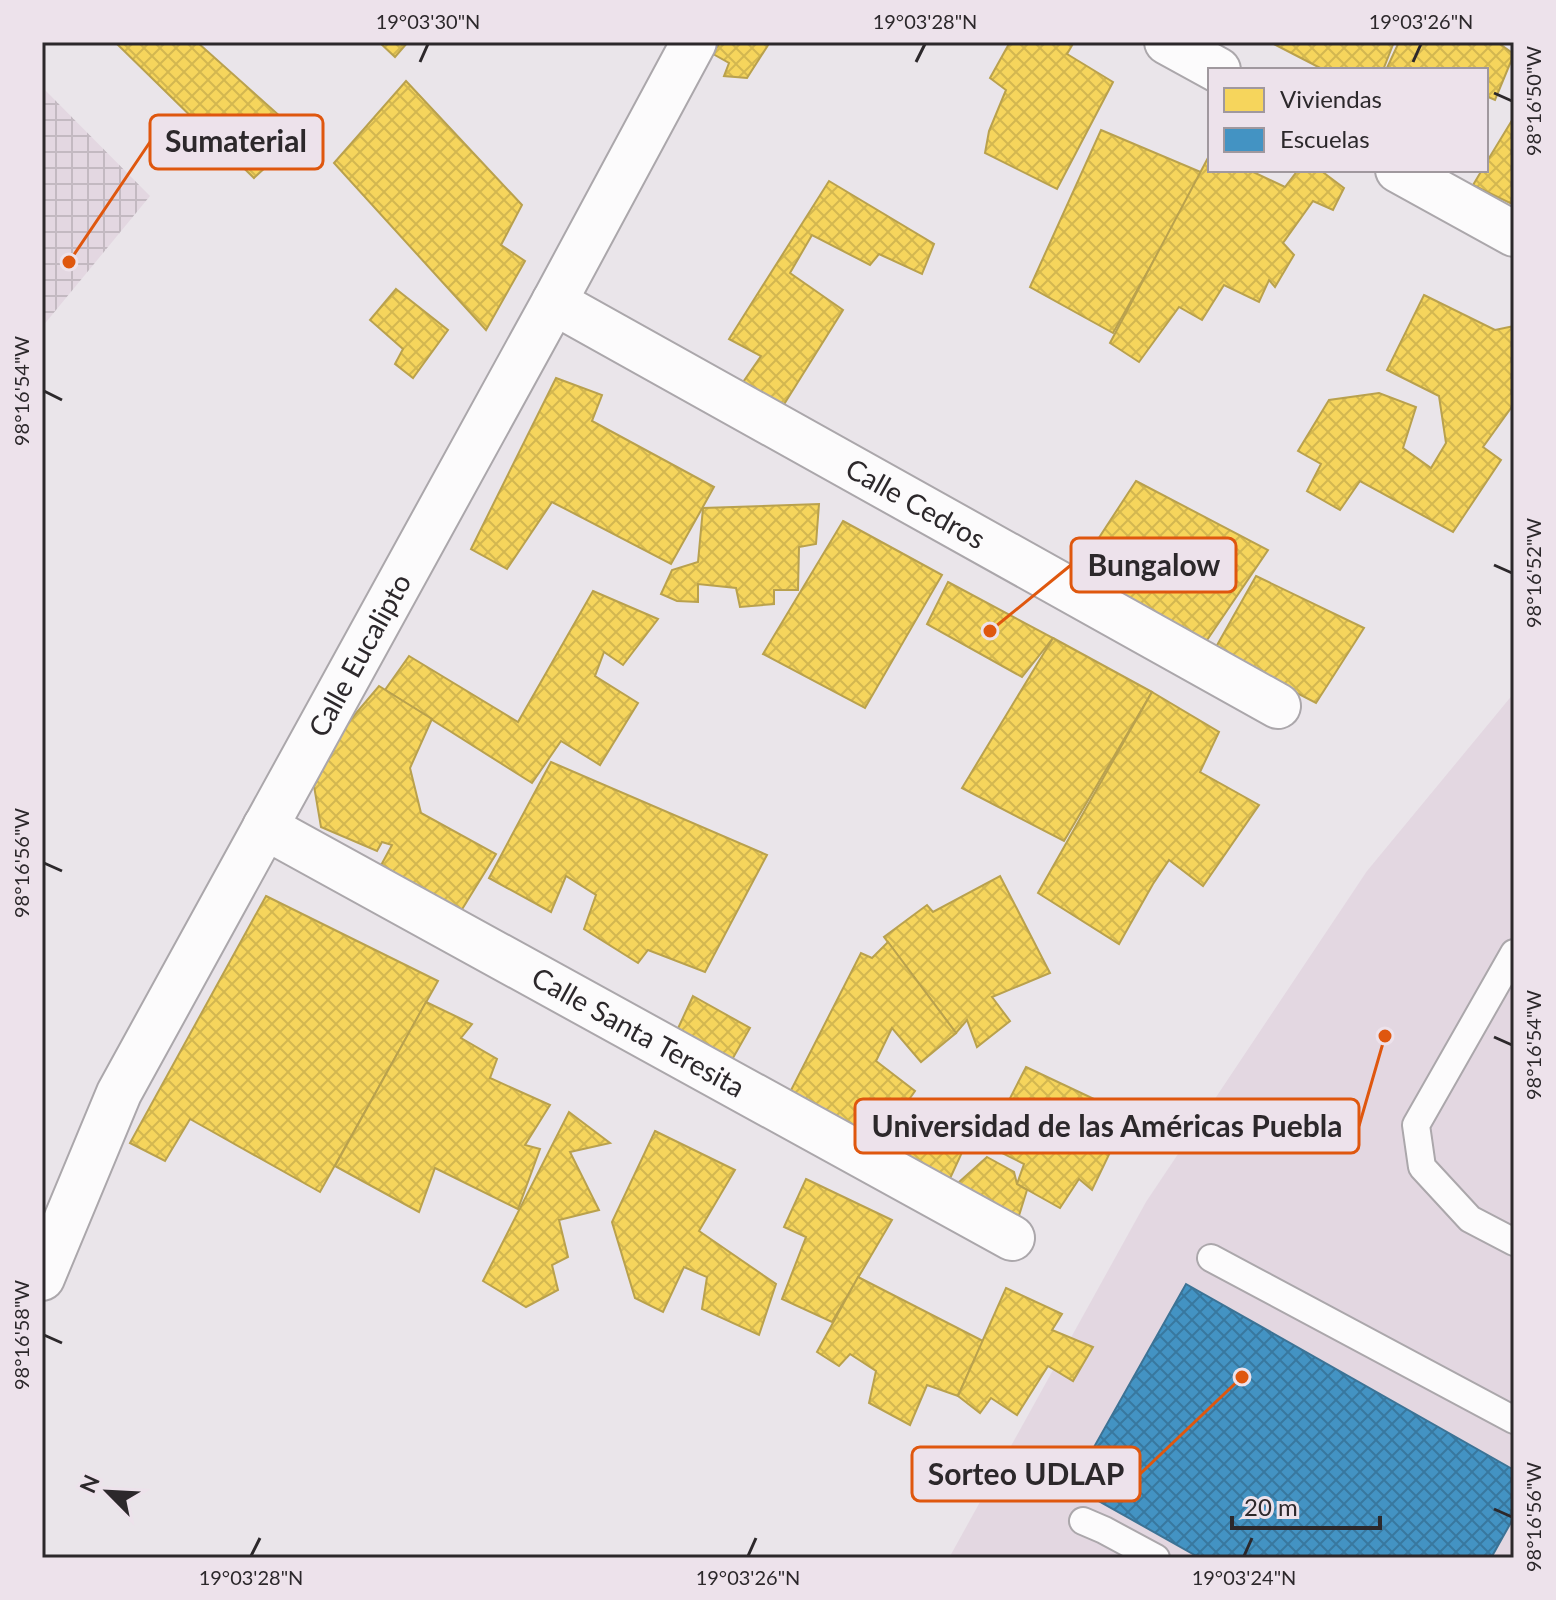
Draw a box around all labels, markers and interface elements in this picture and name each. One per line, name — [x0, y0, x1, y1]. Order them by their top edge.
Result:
text: 19°03'30"N — [376, 9, 480, 33]
text: 19°03'28"N — [873, 9, 977, 33]
text: 19°03'26"N — [1369, 9, 1473, 33]
text: 98°16'50"W — [1521, 46, 1545, 156]
legend — [1208, 68, 1488, 172]
text: Viviendas — [1280, 84, 1382, 113]
callout: Sumaterial — [150, 115, 323, 169]
text: Sumaterial — [165, 122, 307, 158]
text: Escuelas — [1280, 124, 1370, 153]
text: 98°16'54"W — [9, 336, 33, 446]
street label: Calle Cedros — [840, 450, 992, 555]
text: 98°16'52"W — [1521, 518, 1545, 628]
callout: Bungalow — [1071, 538, 1236, 592]
text: Bungalow — [1088, 546, 1220, 582]
street label: Calle Eucalipto — [300, 567, 417, 742]
text: 98°16'56"W — [9, 808, 33, 918]
street label: Calle Santa Teresita — [526, 959, 751, 1104]
text: 98°16'54"W — [1521, 990, 1545, 1100]
callout: Universidad de las Américas Puebla — [855, 1099, 1359, 1153]
text: Universidad de las Américas Puebla — [872, 1107, 1342, 1143]
text: 98°16'58"W — [9, 1280, 33, 1390]
callout: Sorteo UDLAP — [912, 1447, 1140, 1501]
north arrow — [68, 1452, 148, 1532]
text: Sorteo UDLAP — [928, 1455, 1124, 1491]
text: 98°16'56"W — [1521, 1462, 1545, 1572]
text: N — [73, 1470, 105, 1497]
scale bar — [1232, 1480, 1380, 1530]
text: 20 m — [1244, 1492, 1298, 1521]
text: 19°03'28"N — [199, 1565, 303, 1589]
text: 19°03'26"N — [696, 1565, 800, 1589]
text: 19°03'24"N — [1192, 1565, 1296, 1589]

